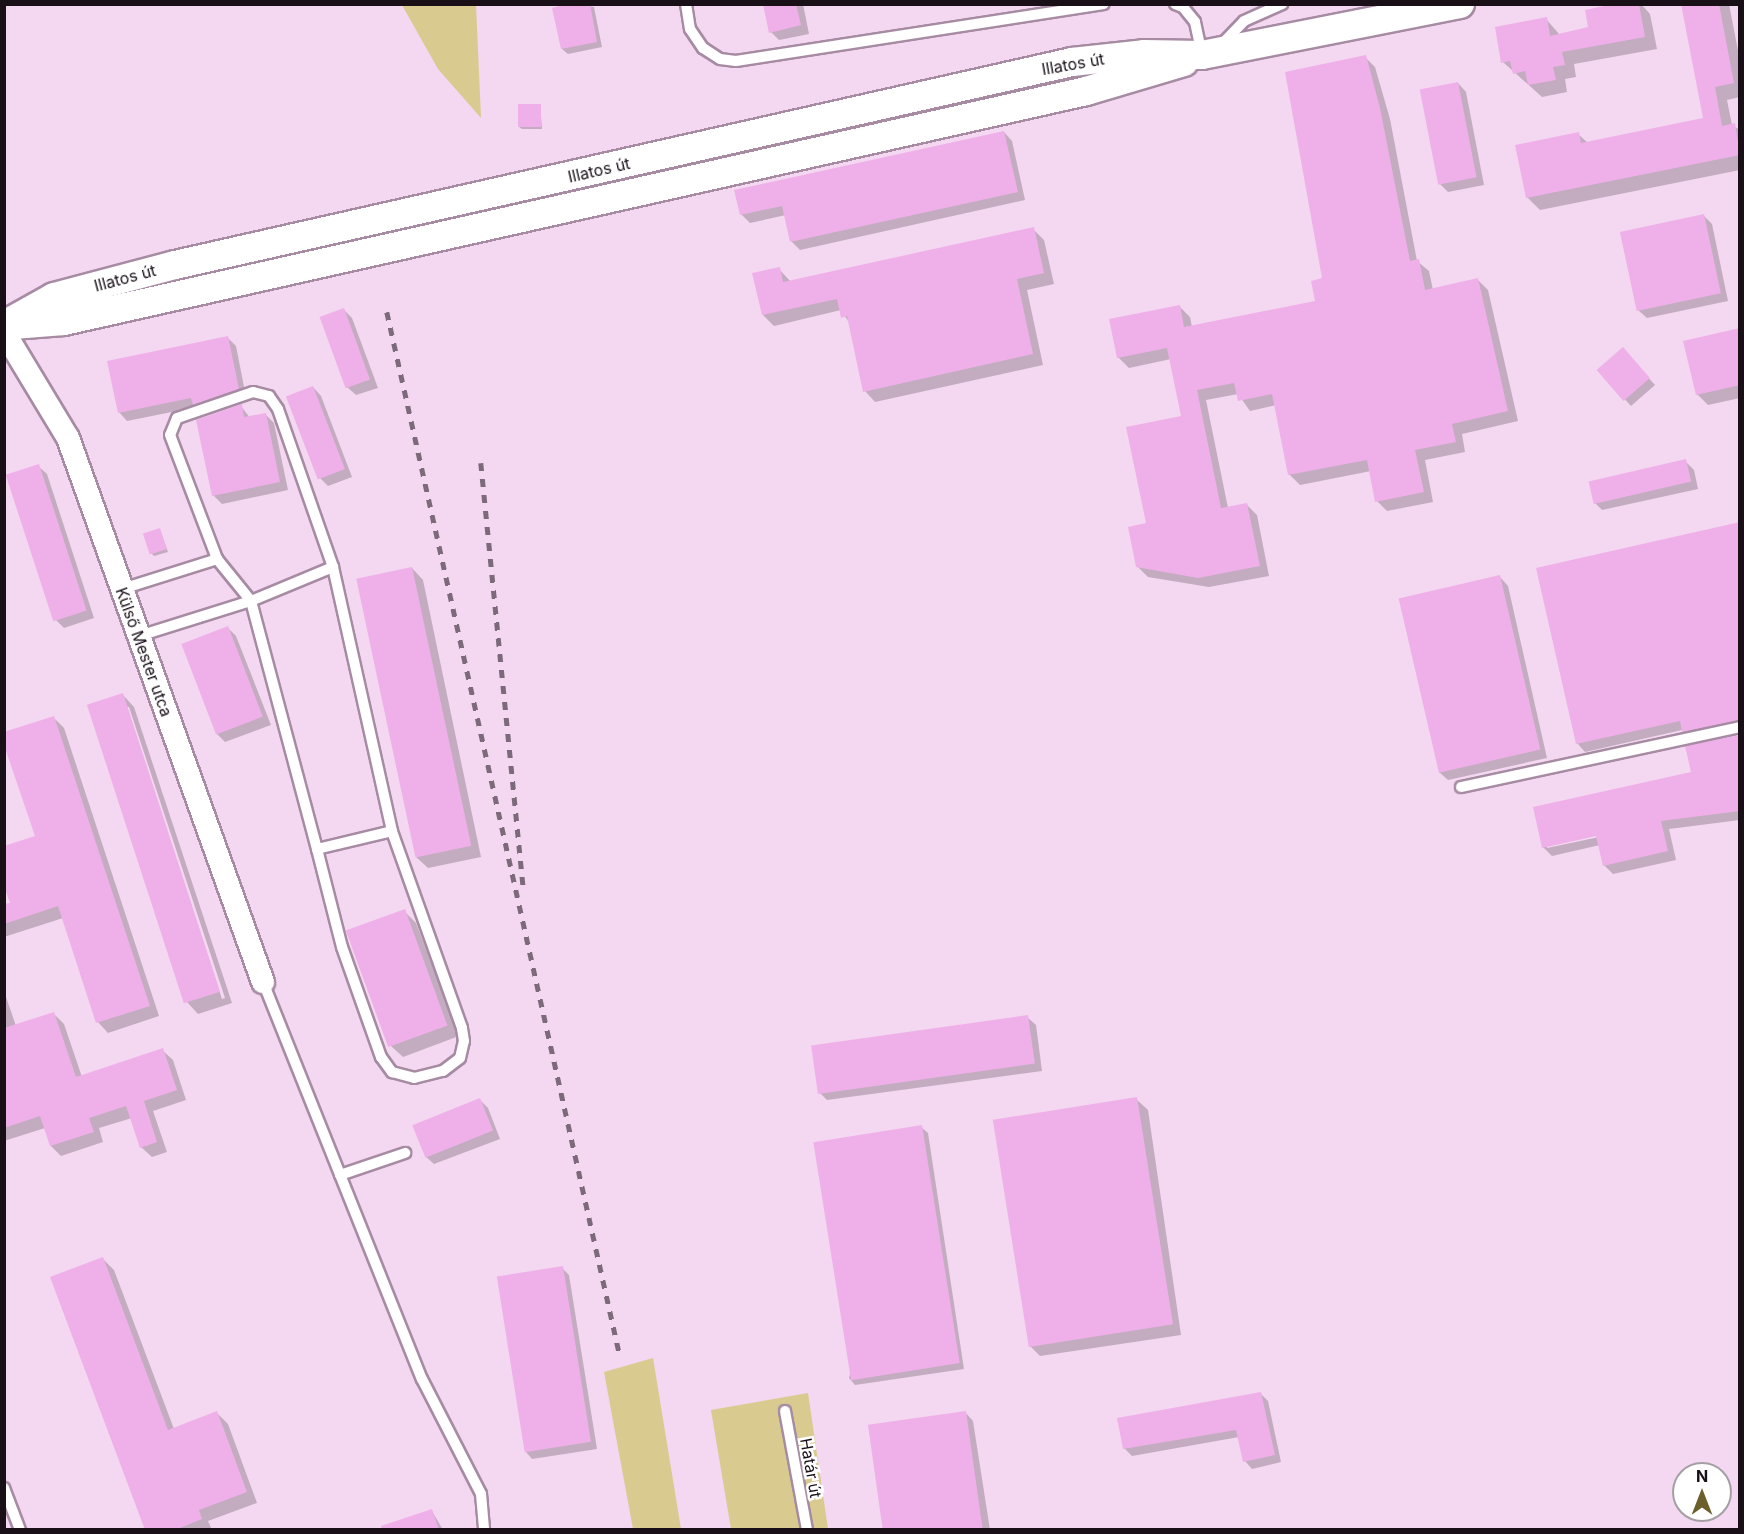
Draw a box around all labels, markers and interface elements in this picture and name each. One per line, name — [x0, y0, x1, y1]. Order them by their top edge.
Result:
street label: Illatos út — [1040, 49, 1106, 79]
street label: Illatos út — [566, 154, 632, 186]
street label: Illatos út — [92, 261, 158, 295]
street label: Külső Mester utca — [112, 585, 176, 719]
street label: Határ út — [796, 1437, 826, 1499]
north arrow — [1672, 1462, 1732, 1522]
text: N — [1696, 1466, 1708, 1486]

